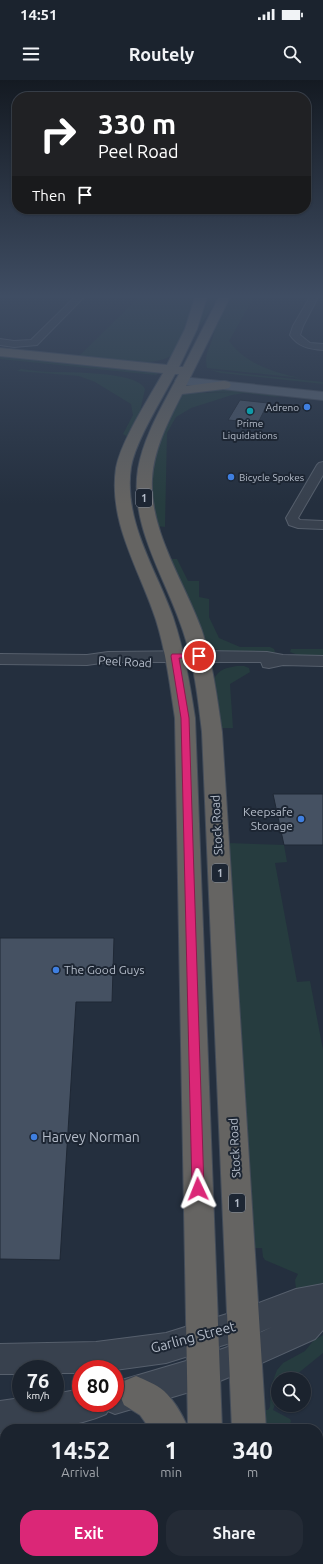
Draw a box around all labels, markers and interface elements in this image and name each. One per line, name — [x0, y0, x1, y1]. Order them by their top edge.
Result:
text: 14:51 — [20, 6, 58, 23]
icon: menu — [20, 43, 42, 65]
icon: search — [281, 43, 303, 65]
text: Routely — [129, 44, 194, 64]
icon: right — [32, 108, 84, 160]
text: 330 m — [98, 108, 176, 139]
text: Peel Road — [98, 141, 179, 161]
icon: arrive — [74, 184, 96, 206]
text: Then — [32, 187, 66, 204]
place label: Adreno — [266, 402, 299, 413]
marker: Adreno — [302, 402, 312, 412]
marker: Prime Liquidations — [245, 406, 255, 416]
place label: Prime Liquidations — [223, 418, 277, 441]
marker: Bicycle Spokes — [226, 472, 236, 482]
place label: Bicycle Spokes — [239, 472, 304, 483]
road number: 1 — [136, 489, 152, 507]
pin — [182, 639, 216, 673]
icon: arrive — [188, 645, 210, 667]
street label: Peel Road — [98, 654, 152, 669]
street label: Stock Road — [208, 795, 225, 855]
place label: Keepsafe Storage — [243, 805, 293, 832]
marker: Keepsafe Storage — [296, 814, 306, 824]
road number: 1 — [212, 864, 228, 882]
place label: The Good Guys — [64, 963, 144, 976]
marker: The Good Guys — [51, 965, 61, 975]
street label: Stock Road — [226, 1118, 243, 1178]
place label: Harvey Norman — [42, 1129, 140, 1145]
marker: Harvey Norman — [29, 1132, 39, 1142]
position arrow — [177, 1168, 219, 1210]
road number: 1 — [229, 1194, 245, 1212]
street label: Garling Street — [149, 1318, 238, 1356]
speed limit sign: 80 — [72, 1360, 124, 1412]
text: 76 — [27, 1369, 49, 1392]
map controls — [271, 1372, 311, 1412]
button: search — [271, 1372, 311, 1412]
text: km/h — [26, 1390, 50, 1401]
text: 14:52 — [50, 1437, 110, 1464]
text: 1 — [164, 1437, 178, 1464]
text: 340 — [232, 1437, 273, 1464]
text: Arrival — [61, 1465, 99, 1479]
text: min — [160, 1465, 182, 1479]
text: m — [247, 1465, 258, 1479]
button: Exit — [20, 1510, 158, 1556]
button: Share — [166, 1510, 303, 1556]

